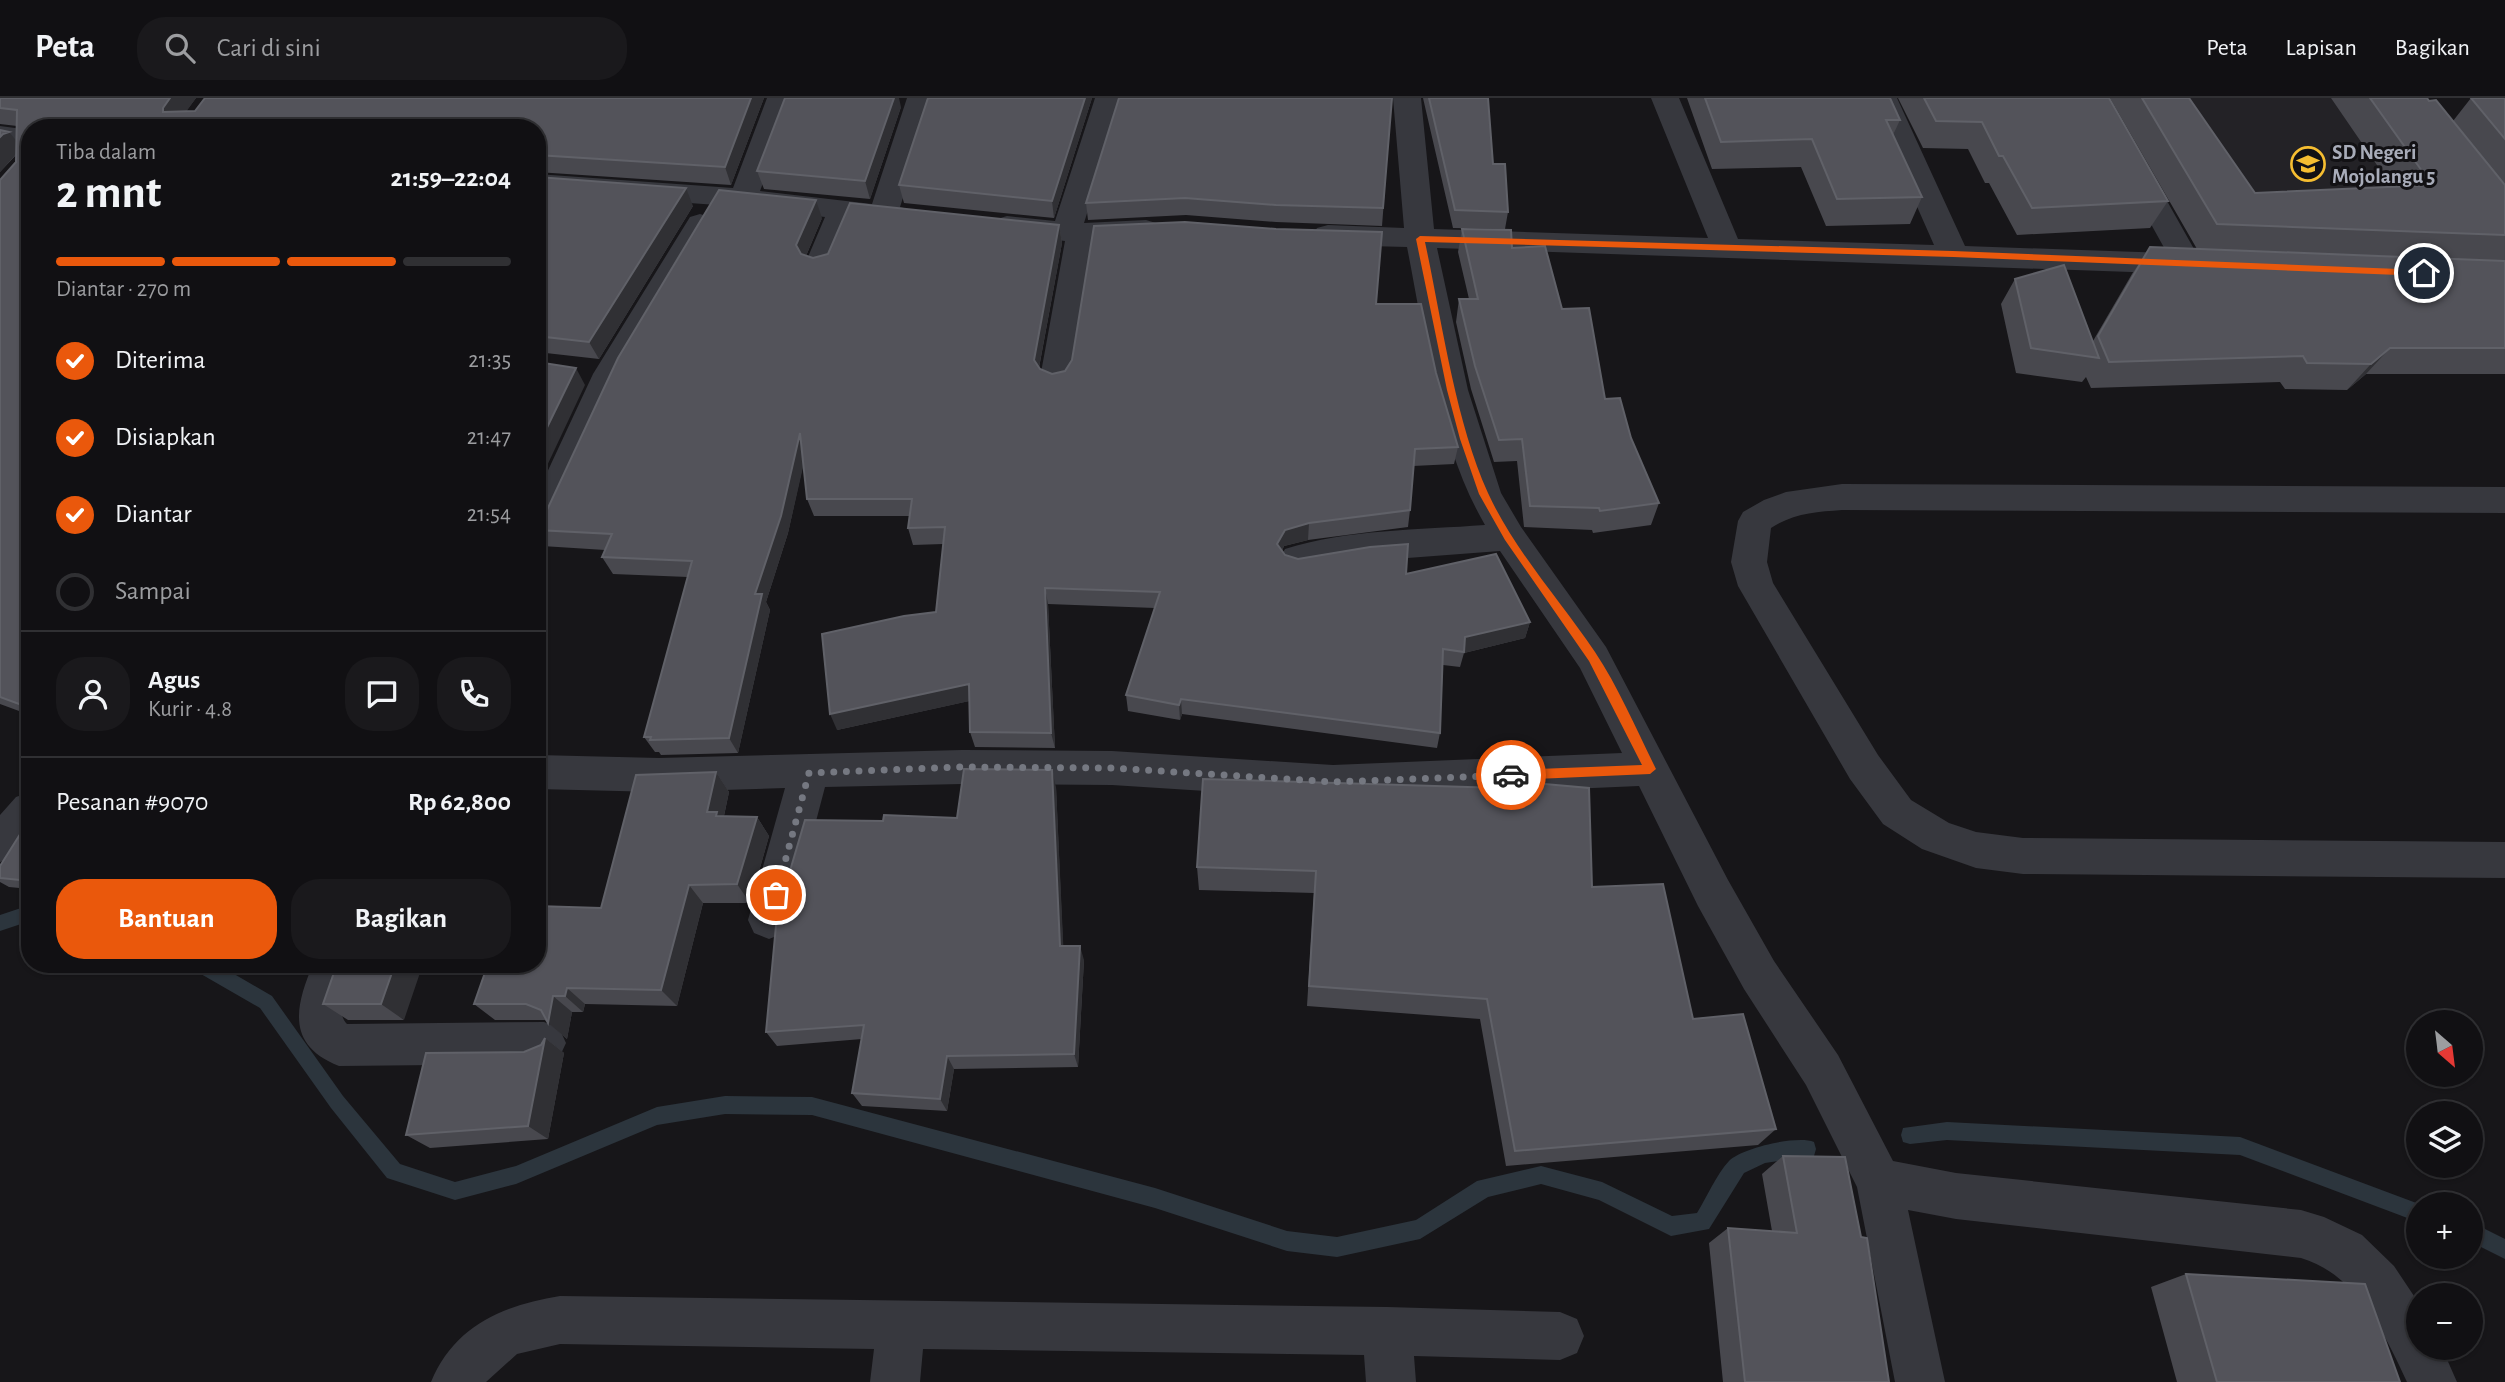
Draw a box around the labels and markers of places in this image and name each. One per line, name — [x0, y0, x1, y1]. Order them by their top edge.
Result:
place label: SD Negeri Mojolangu 5 — [2332, 142, 2435, 187]
school or university icon: SD Negeri Mojolangu 5 — [2289, 145, 2327, 183]
pin — [2394, 243, 2454, 303]
pin — [746, 865, 806, 925]

